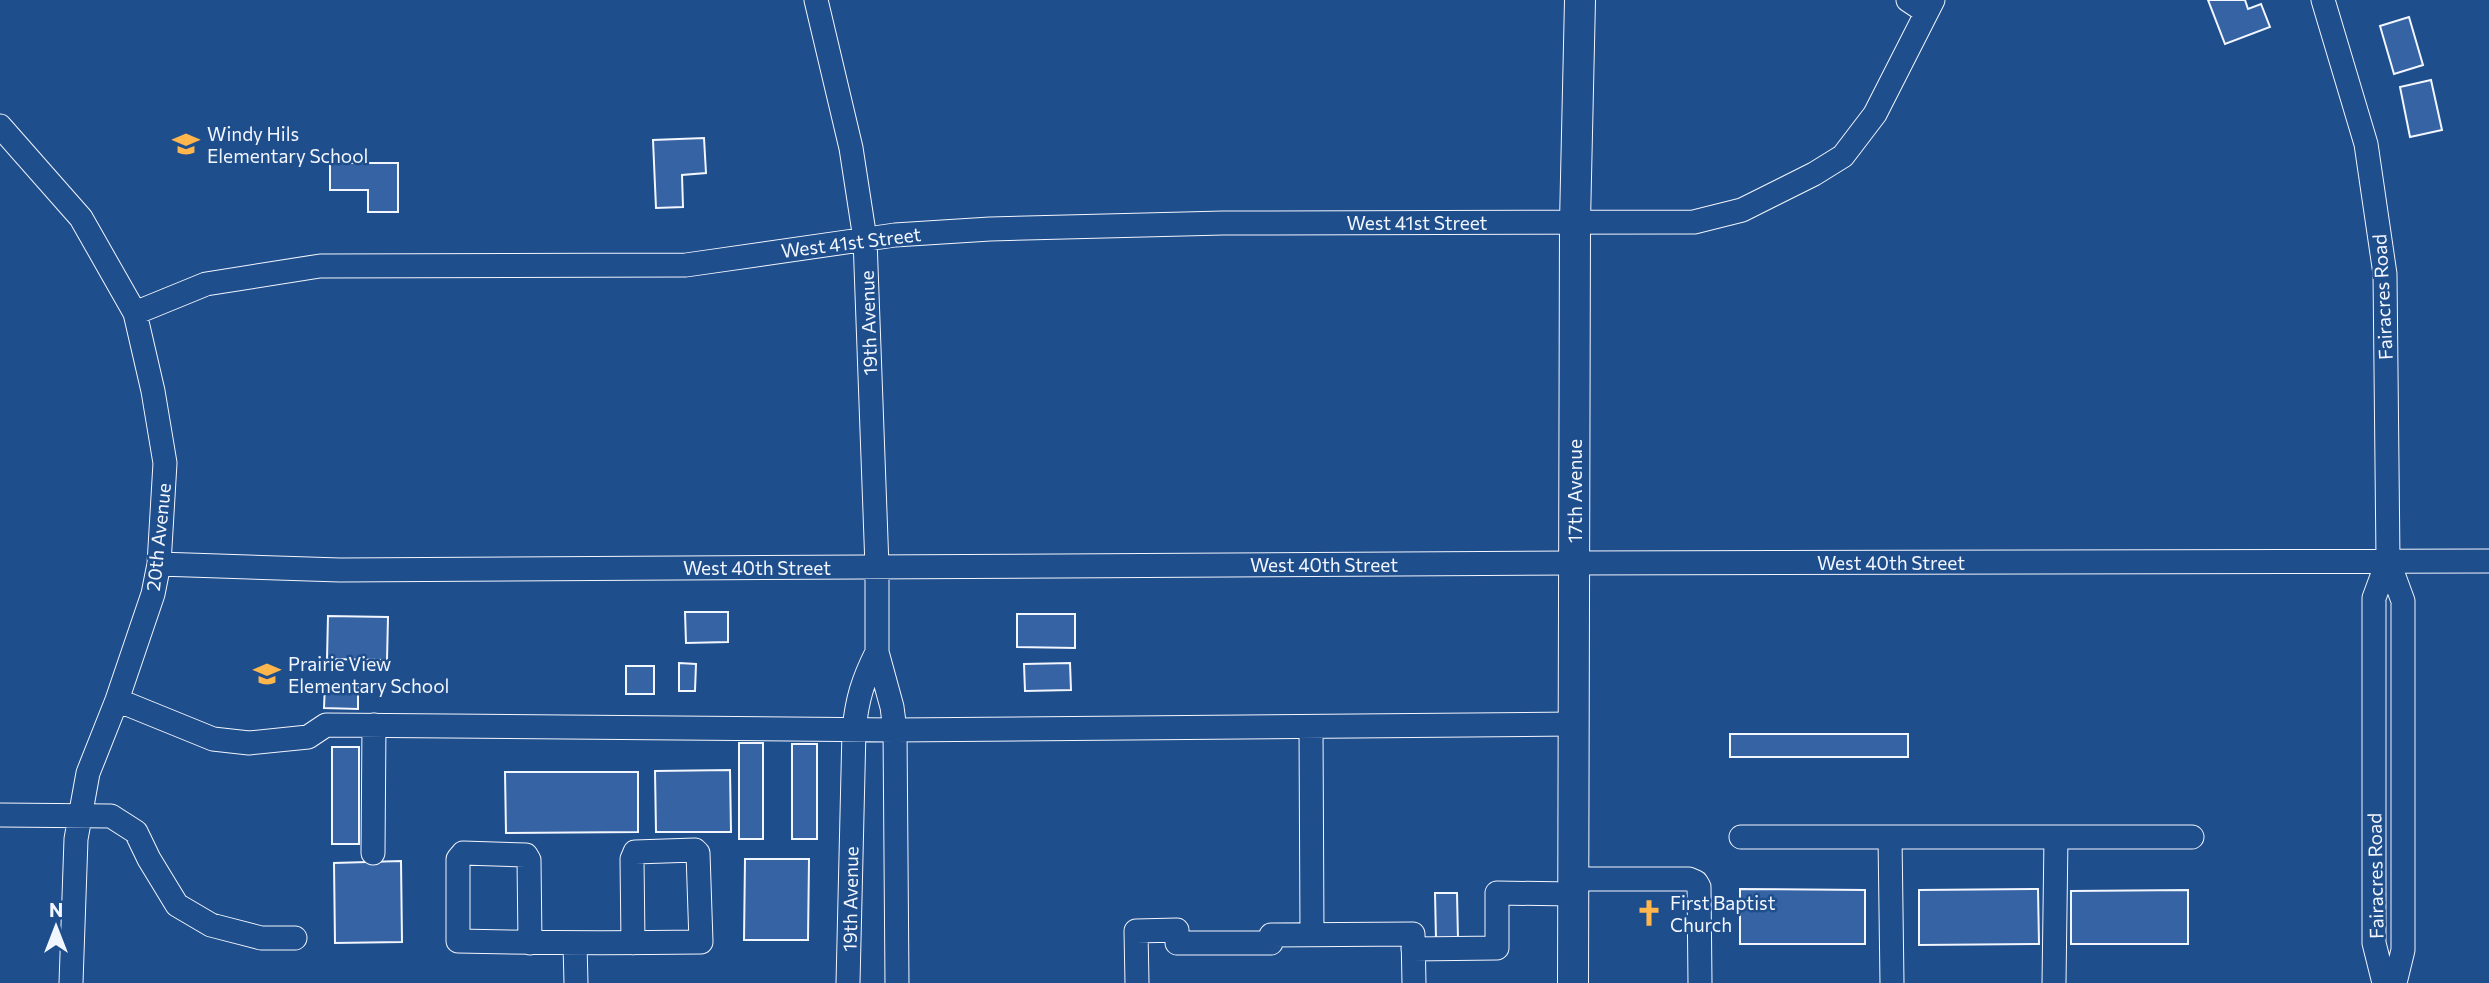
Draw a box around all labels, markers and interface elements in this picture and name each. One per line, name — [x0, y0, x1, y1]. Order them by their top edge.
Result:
place label: Windy Hils Elementary School — [207, 122, 368, 167]
school or university icon: Windy Hils Elementary School — [171, 129, 201, 159]
street label: West 41st Street — [1347, 211, 1488, 234]
street label: West 41st Street — [780, 222, 922, 262]
street label: Fairacres Road — [2367, 233, 2397, 361]
street label: 19th Avenue — [855, 270, 881, 376]
street label: 17th Avenue — [1563, 439, 1586, 543]
street label: 20th Avenue — [141, 482, 175, 592]
street label: West 40th Street — [1817, 551, 1965, 574]
street label: West 40th Street — [1250, 553, 1398, 576]
street label: West 40th Street — [683, 556, 831, 579]
place label: Prairie View Elementary School — [288, 652, 449, 697]
school or university icon: Prairie View Elementary School — [252, 659, 282, 689]
street label: Fairacres Road — [2362, 813, 2388, 939]
street label: 19th Avenue — [838, 846, 862, 952]
place label: First Baptist Church — [1670, 891, 1776, 936]
north arrow — [21, 892, 91, 962]
text: N — [49, 898, 63, 921]
church icon: First Baptist Church — [1634, 898, 1664, 928]

